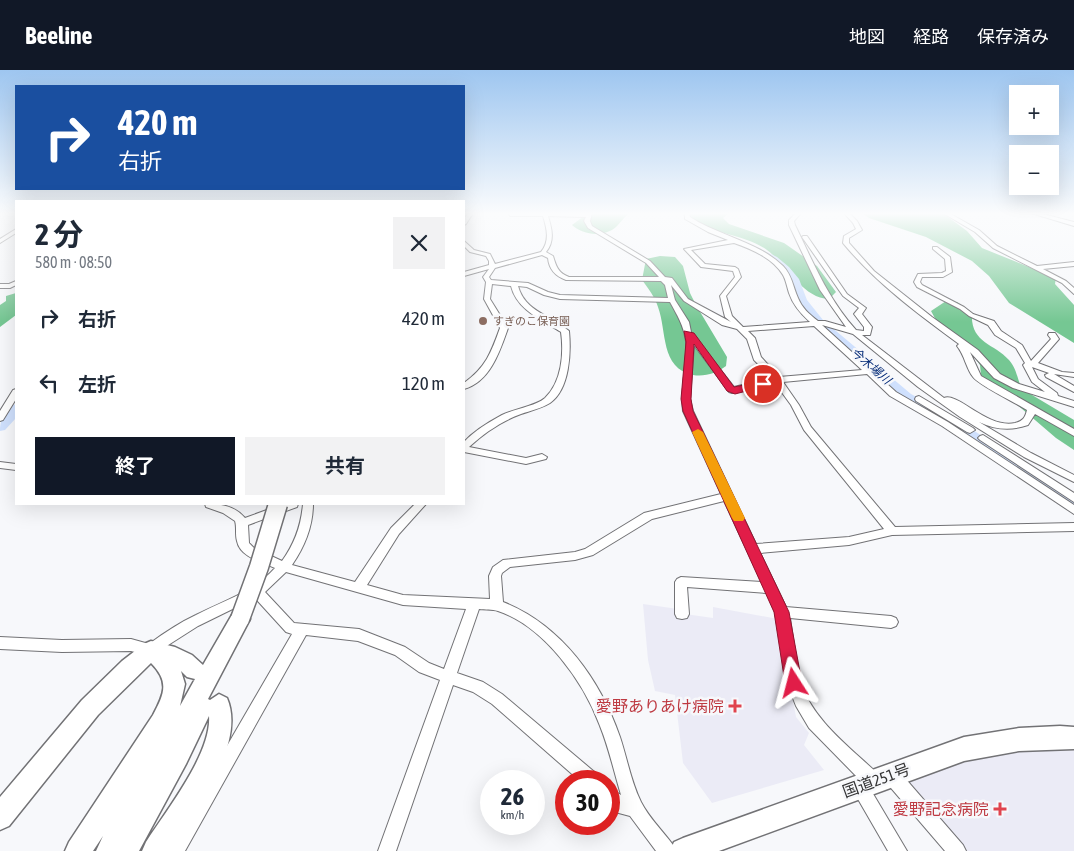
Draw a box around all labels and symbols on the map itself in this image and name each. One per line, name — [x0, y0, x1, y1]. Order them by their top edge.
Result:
marker: すぎのこ保育園 — [477, 315, 489, 327]
place label: すぎのこ保育園 — [493, 315, 570, 327]
water label: 今木場川 — [848, 345, 895, 388]
pin — [742, 363, 784, 405]
position arrow — [767, 656, 819, 708]
place label: 愛野ありあけ病院 — [596, 697, 724, 715]
marker: 愛野ありあけ病院 — [728, 699, 742, 713]
street label: 国道251号 — [840, 759, 912, 801]
speed limit sign: 30 — [555, 770, 620, 835]
place label: 愛野記念病院 — [893, 800, 989, 818]
marker: 愛野記念病院 — [993, 802, 1007, 816]

